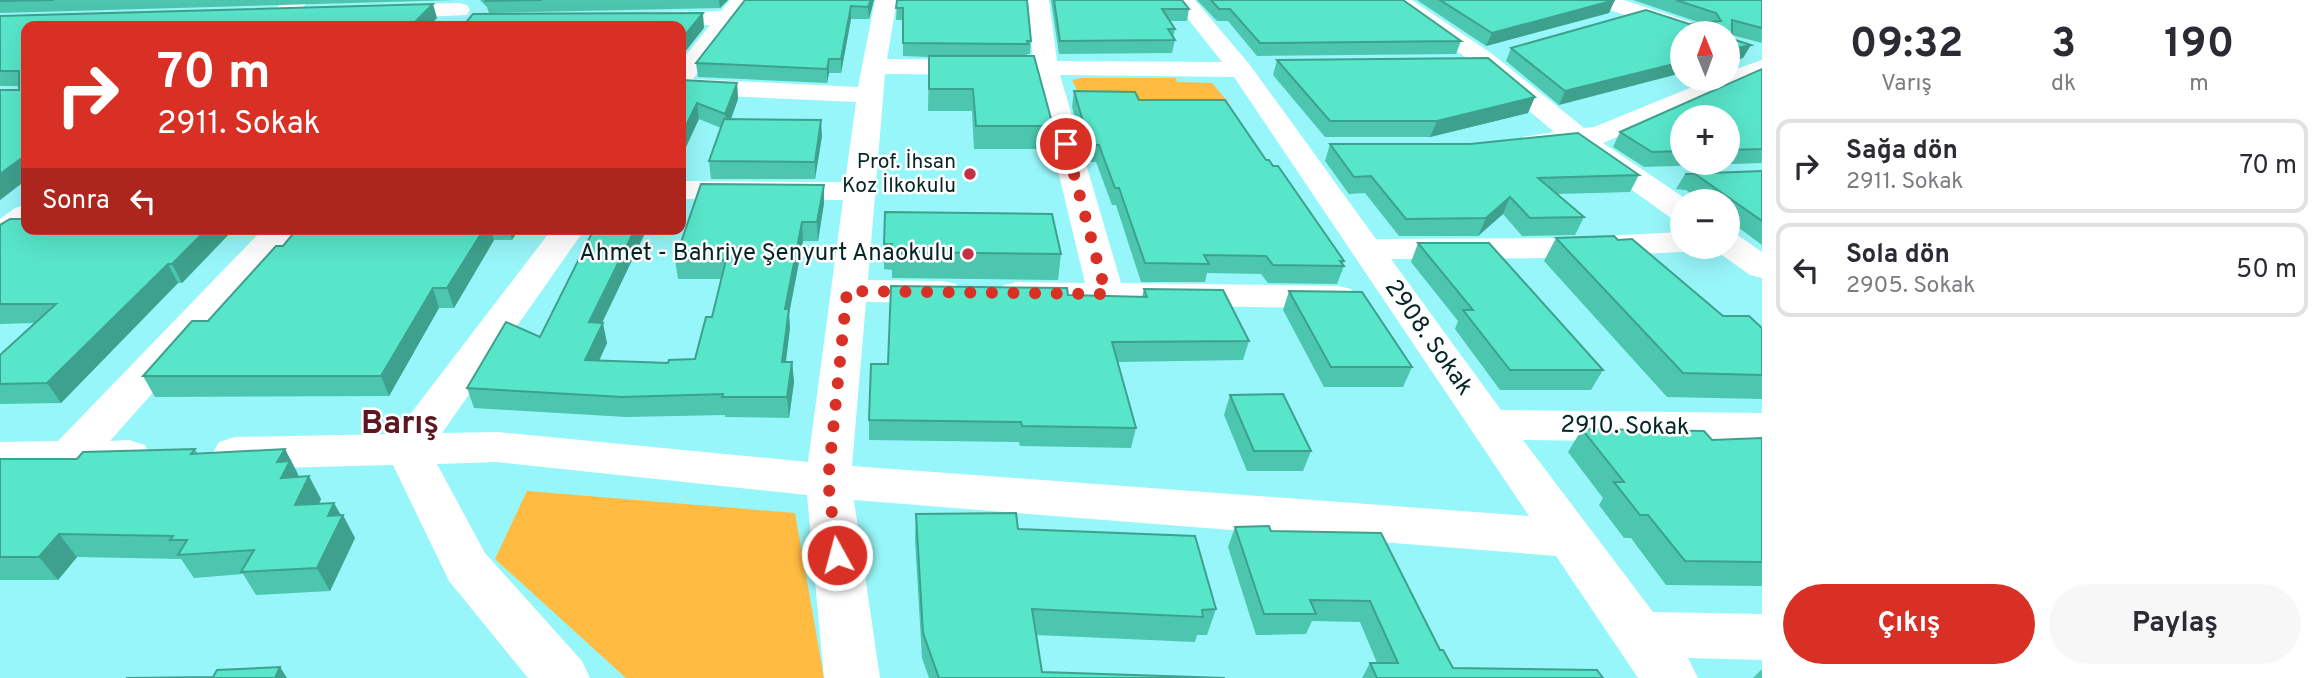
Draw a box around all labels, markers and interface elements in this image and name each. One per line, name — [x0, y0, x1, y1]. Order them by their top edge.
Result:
text: 09:32 — [1850, 19, 1963, 72]
text: 3 — [2051, 19, 2076, 72]
text: 190 — [2164, 19, 2234, 72]
north arrow — [1670, 21, 1740, 91]
map controls — [1670, 21, 1740, 259]
text: 70 m — [157, 44, 271, 106]
icon: right — [42, 49, 133, 140]
text: Varış — [1881, 70, 1932, 99]
text: dk — [2051, 70, 2076, 99]
text: m — [2189, 70, 2209, 99]
text: 2911. Sokak — [157, 105, 321, 145]
button: + — [1670, 105, 1740, 175]
pin — [1036, 114, 1096, 174]
icon: arrive — [1047, 125, 1085, 163]
text: Sağa dön — [1846, 135, 1958, 168]
icon: right — [1787, 147, 1825, 185]
place label: Prof. İhsan Koz İlkokulu — [842, 149, 956, 200]
text: 70 m — [2239, 150, 2297, 183]
marker: Prof. İhsan Koz İlkokulu — [962, 166, 978, 182]
text: 2911. Sokak — [1846, 168, 1964, 197]
icon: left — [124, 182, 162, 220]
text: Sonra — [42, 185, 110, 218]
button: − — [1670, 189, 1740, 259]
place label: Ahmet - Bahriye Şenyurt Anaokulu — [579, 239, 954, 269]
text: Sola dön — [1846, 239, 1950, 272]
marker: Ahmet - Bahriye Şenyurt Anaokulu — [960, 246, 976, 262]
icon: left — [1787, 251, 1825, 289]
text: 50 m — [2236, 254, 2297, 287]
text: 2905. Sokak — [1846, 272, 1975, 301]
street label: 2908. Sokak — [1377, 274, 1479, 402]
district label: Barış — [361, 405, 439, 445]
street label: 2910. Sokak — [1560, 411, 1690, 443]
position arrow — [800, 518, 874, 592]
button: Çıkış — [1783, 584, 2035, 664]
button: Paylaş — [2049, 584, 2301, 664]

